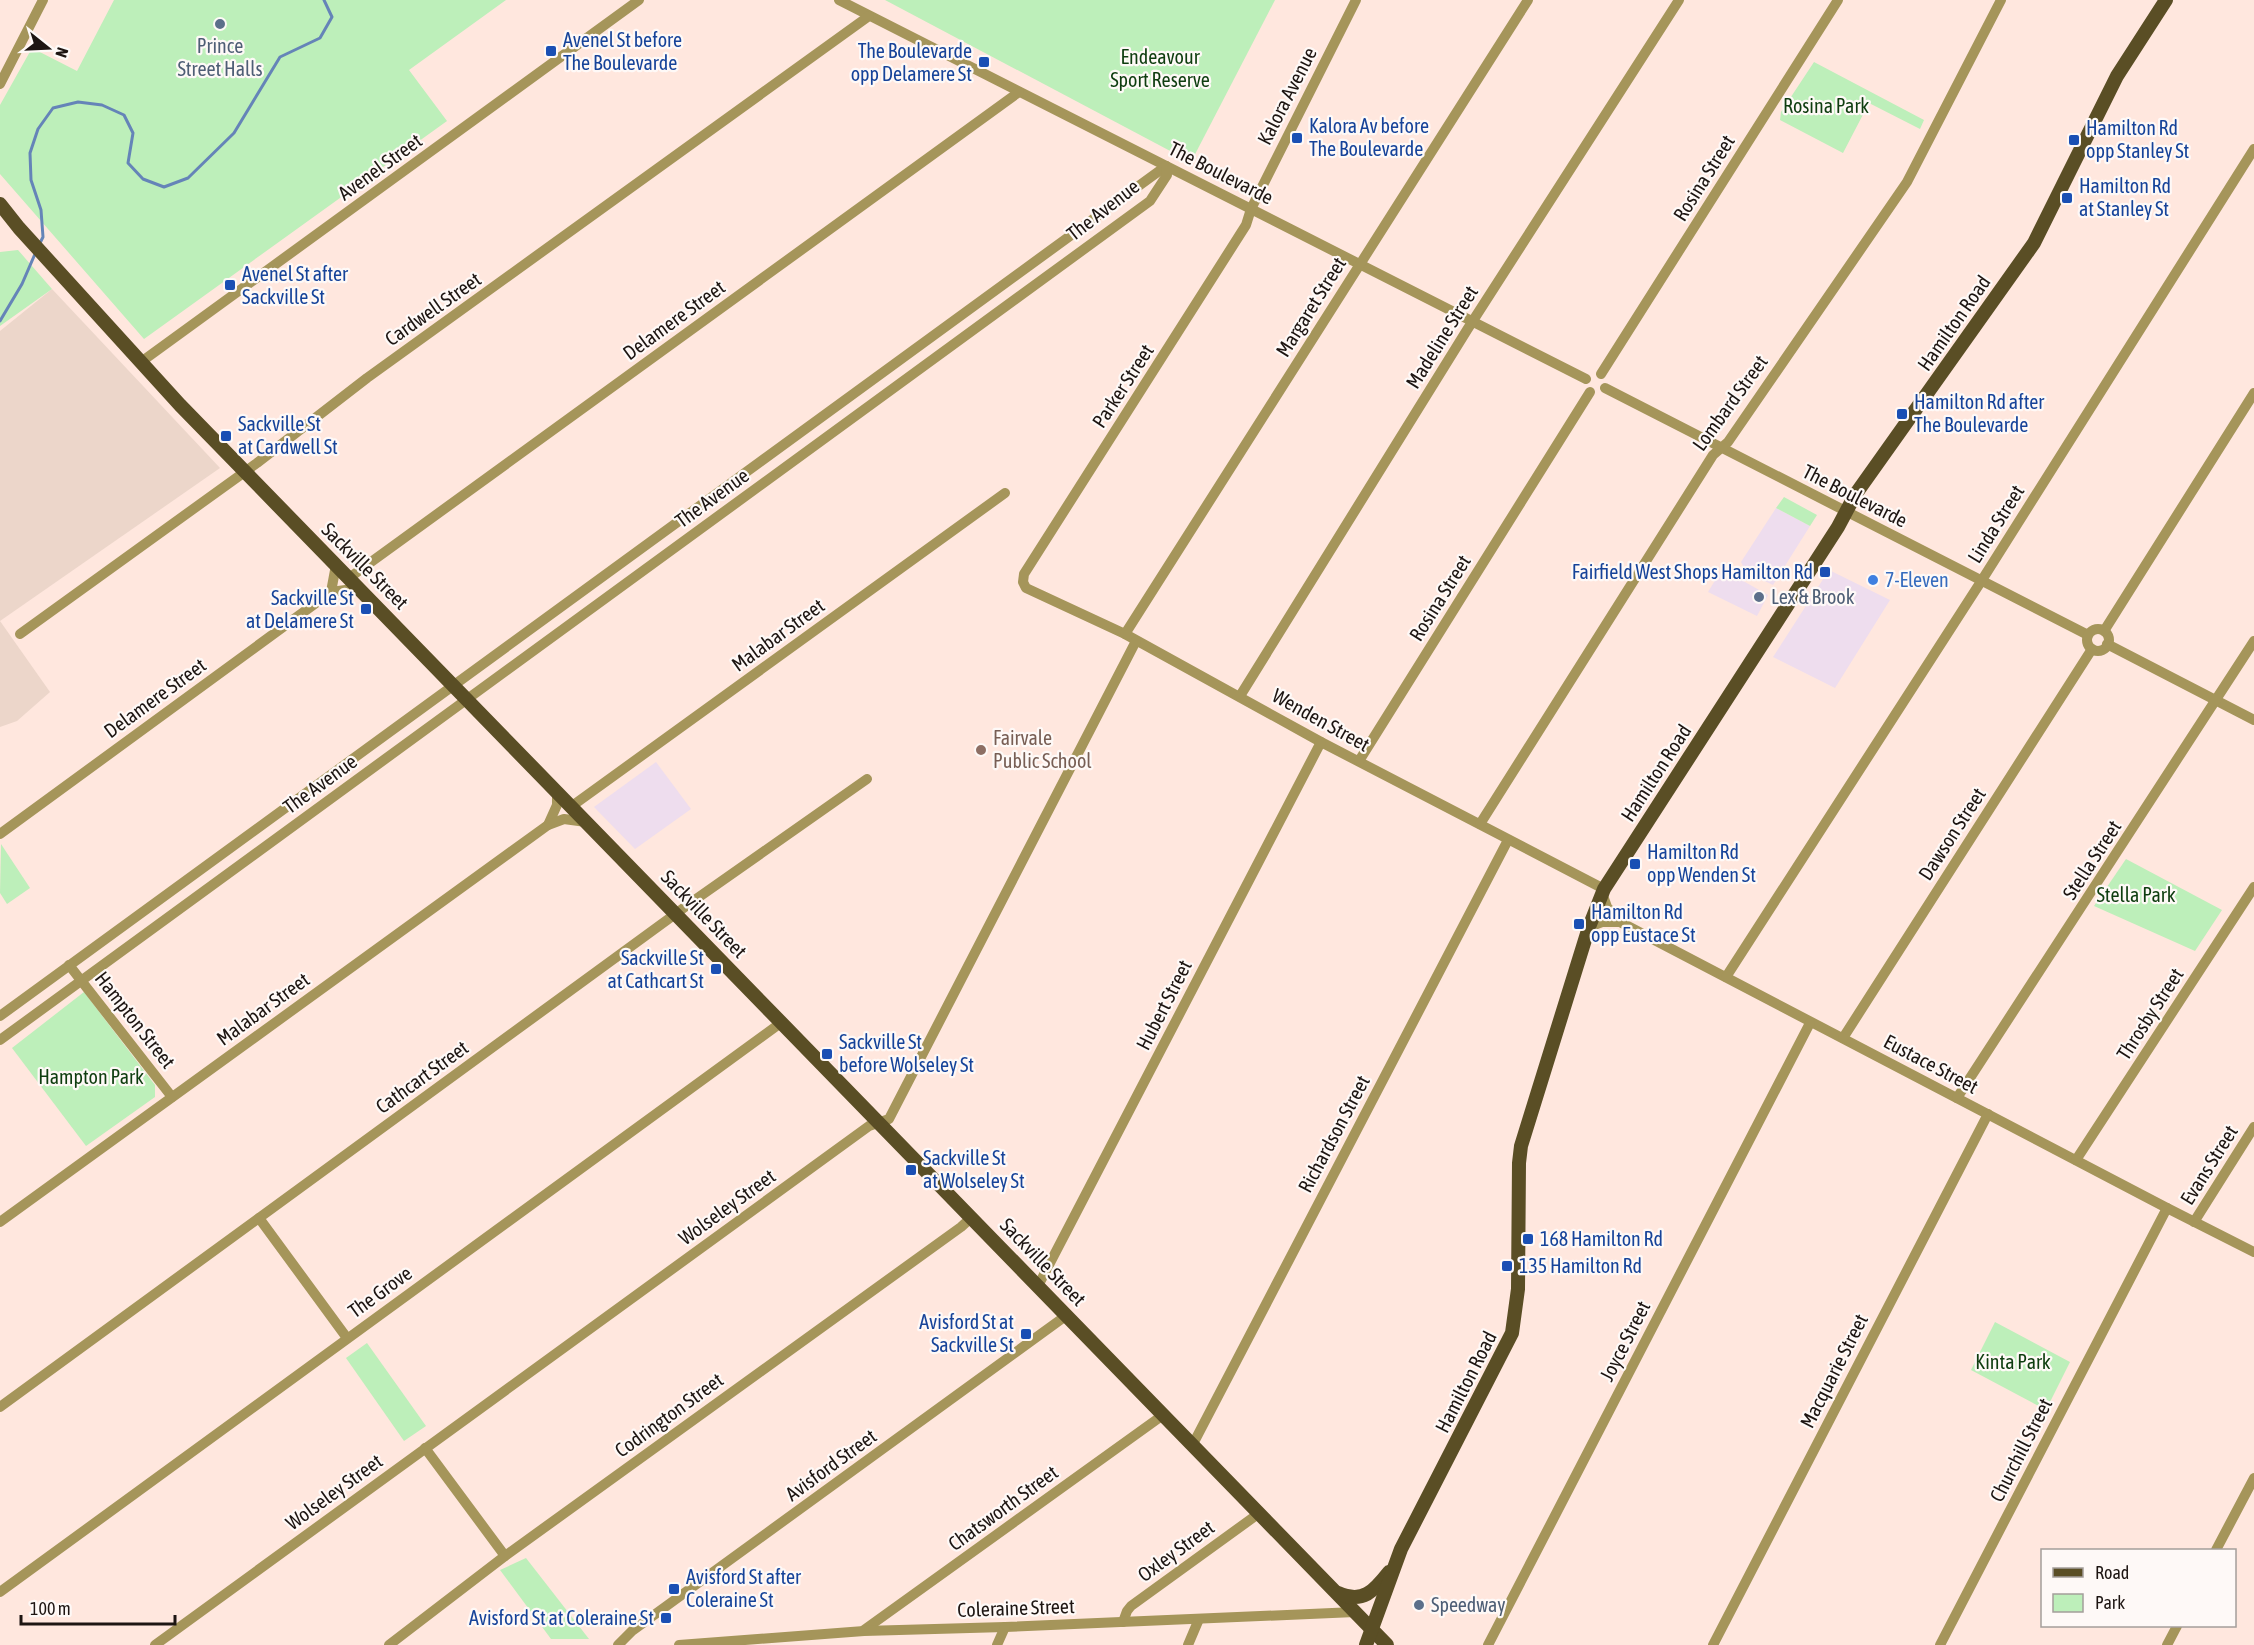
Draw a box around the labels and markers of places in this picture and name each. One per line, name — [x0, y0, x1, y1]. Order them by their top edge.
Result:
marker: Prince Street Halls — [213, 17, 227, 31]
place label: Avenel St before The Boulevarde — [563, 28, 682, 74]
place label: Prince Street Halls — [177, 34, 263, 80]
place label: The Boulevarde opp Delamere St — [851, 39, 972, 85]
marker: Avenel St before The Boulevarde — [544, 44, 558, 58]
marker: The Boulevarde opp Delamere St — [977, 55, 991, 69]
place label: Kalora Av before The Boulevarde — [1309, 114, 1429, 160]
place label: Hamilton Rd opp Stanley St — [2086, 116, 2190, 162]
marker: Kalora Av before The Boulevarde — [1290, 131, 1304, 145]
marker: Hamilton Rd opp Stanley St — [2067, 133, 2081, 147]
place label: Hamilton Rd at Stanley St — [2079, 174, 2171, 220]
marker: Hamilton Rd at Stanley St — [2060, 191, 2074, 205]
place label: Avenel St after Sackville St — [242, 262, 349, 308]
marker: Avenel St after Sackville St — [223, 278, 237, 292]
place label: Hamilton Rd after The Boulevarde — [1914, 390, 2045, 436]
marker: Hamilton Rd after The Boulevarde — [1895, 407, 1909, 421]
place label: Sackville St at Cardwell St — [238, 412, 338, 458]
marker: Sackville St at Cardwell St — [219, 429, 233, 443]
place label: Fairfield West Shops Hamilton Rd — [1572, 560, 1813, 583]
marker: Fairfield West Shops Hamilton Rd — [1818, 565, 1832, 579]
place label: 7-Eleven — [1885, 568, 1949, 591]
marker: 7-Eleven — [1866, 573, 1880, 587]
place label: Lex & Brook — [1771, 585, 1855, 608]
place label: Sackville St at Delamere St — [246, 586, 354, 632]
marker: Lex & Brook — [1752, 590, 1766, 604]
marker: Sackville St at Delamere St — [359, 602, 373, 616]
place label: Fairvale Public School — [993, 726, 1092, 772]
marker: Fairvale Public School — [974, 743, 988, 757]
place label: Hamilton Rd opp Wenden St — [1647, 840, 1756, 886]
marker: Hamilton Rd opp Wenden St — [1628, 857, 1642, 871]
place label: Hamilton Rd opp Eustace St — [1591, 900, 1696, 946]
marker: Hamilton Rd opp Eustace St — [1572, 917, 1586, 931]
place label: Sackville St at Cathcart St — [607, 946, 704, 992]
marker: Sackville St at Cathcart St — [709, 962, 723, 976]
place label: Sackville St before Wolseley St — [839, 1030, 974, 1076]
marker: Sackville St before Wolseley St — [820, 1047, 834, 1061]
place label: Sackville St at Wolseley St — [923, 1146, 1025, 1192]
marker: Sackville St at Wolseley St — [904, 1163, 918, 1177]
place label: 168 Hamilton Rd — [1540, 1227, 1663, 1250]
marker: 168 Hamilton Rd — [1521, 1232, 1535, 1246]
place label: 135 Hamilton Rd — [1519, 1254, 1642, 1277]
marker: 135 Hamilton Rd — [1500, 1259, 1514, 1273]
place label: Avisford St at Sackville St — [919, 1310, 1014, 1356]
marker: Avisford St at Sackville St — [1019, 1327, 1033, 1341]
place label: Avisford St after Coleraine St — [686, 1565, 802, 1611]
marker: Avisford St after Coleraine St — [667, 1582, 681, 1596]
place label: Speedway — [1431, 1593, 1506, 1616]
marker: Speedway — [1412, 1598, 1426, 1612]
place label: Avisford St at Coleraine St — [469, 1606, 654, 1629]
marker: Avisford St at Coleraine St — [659, 1611, 673, 1625]

